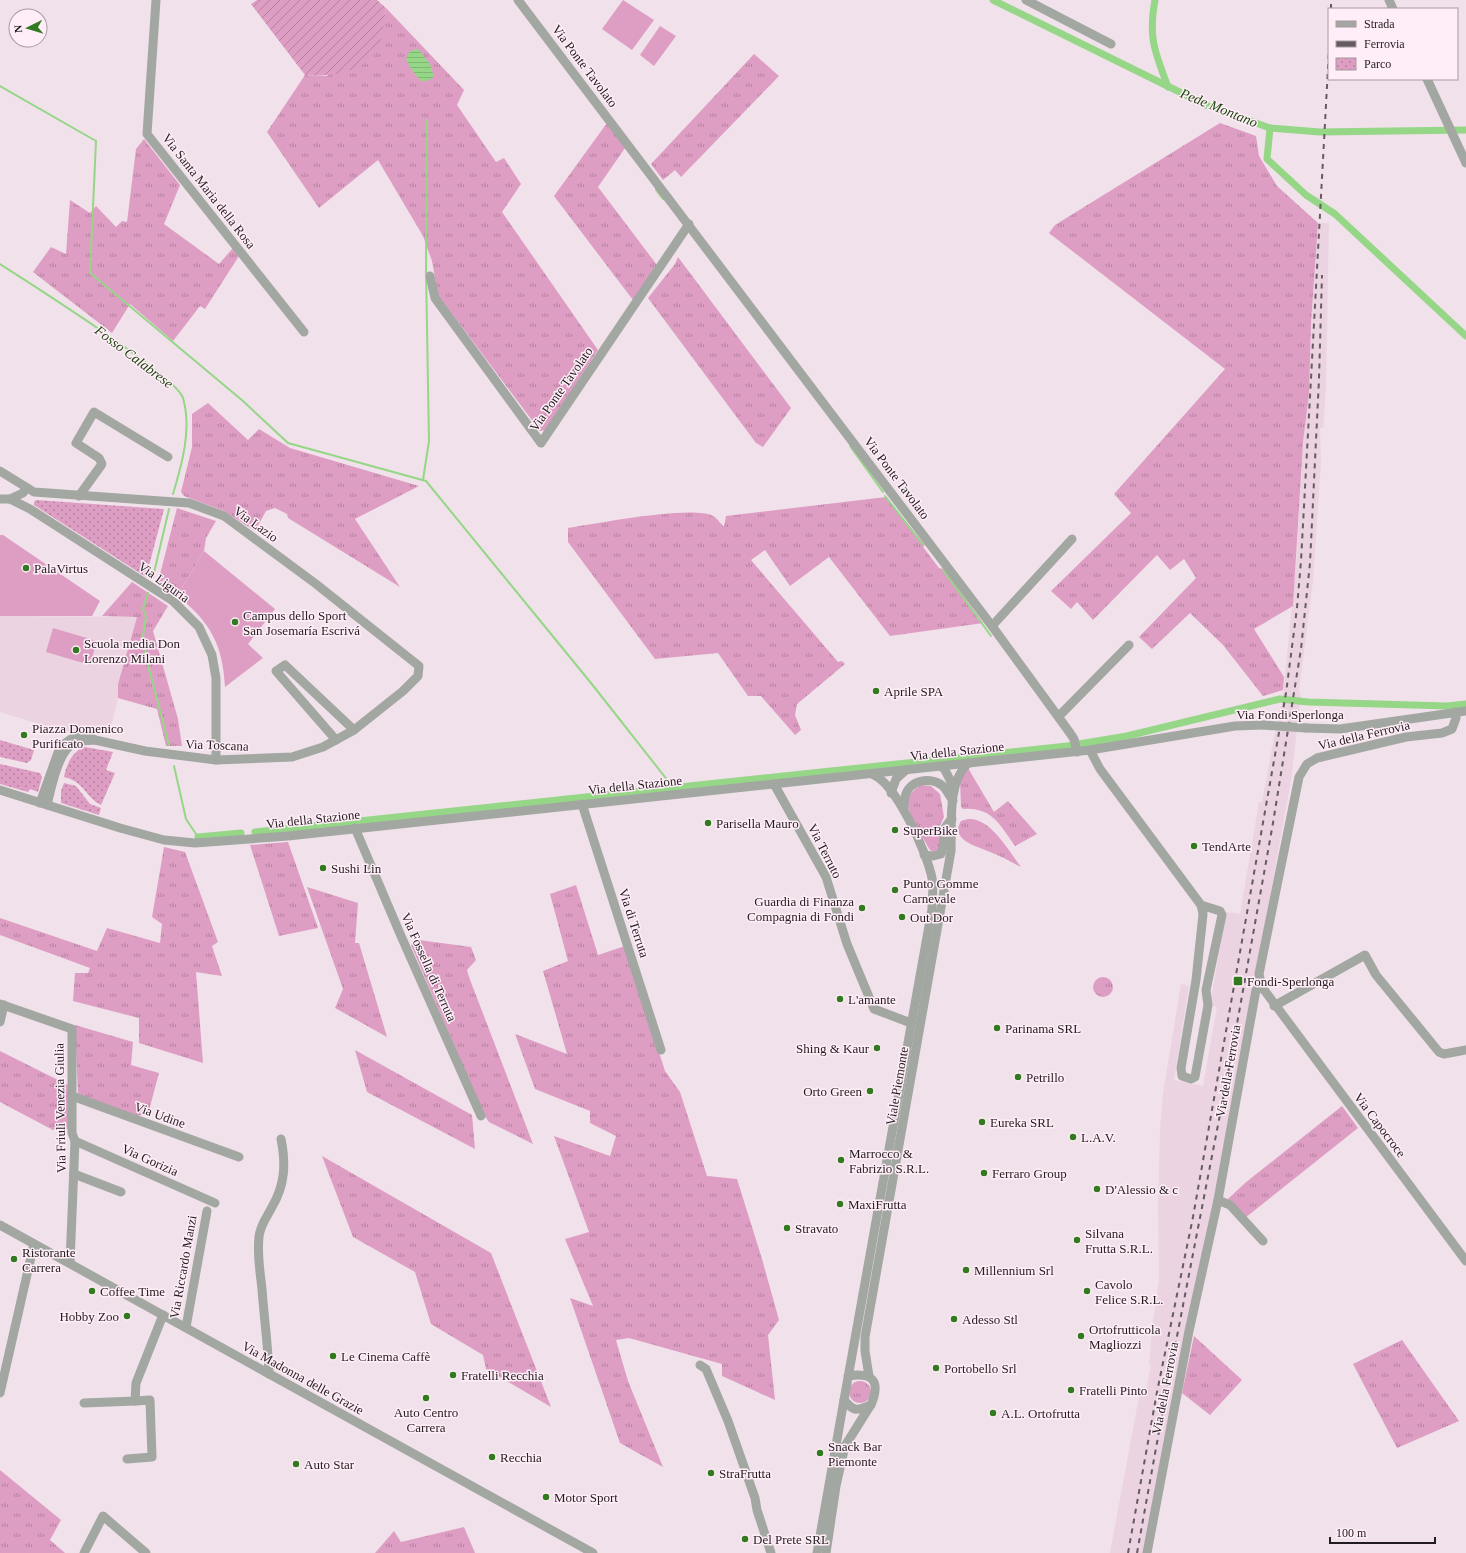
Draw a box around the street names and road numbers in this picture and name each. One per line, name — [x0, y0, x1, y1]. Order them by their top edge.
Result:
street label: Via Ponte Tavolato — [549, 22, 621, 110]
street label: Via Santa Maria della Rosa — [159, 130, 259, 252]
street label: Via Ponte Tavolato — [526, 344, 596, 434]
street label: Via Ponte Tavolato — [861, 434, 933, 522]
street label: Via Lazio — [231, 503, 281, 545]
street label: Via Liguria — [136, 558, 193, 606]
street label: Via Fondi Sperlonga — [1236, 707, 1344, 722]
street label: Via della Ferrovia — [1317, 717, 1412, 753]
street label: Via Toscana — [185, 736, 249, 754]
street label: Via della Stazione — [909, 739, 1005, 763]
street label: Via della Stazione — [587, 773, 683, 797]
street label: Via della Stazione — [265, 807, 361, 831]
street label: Via Terruto — [805, 821, 845, 881]
street label: Via di Terruta — [616, 887, 652, 960]
street label: Via Fossella di Terruta — [398, 910, 460, 1024]
street label: Via della Ferrovia — [1212, 1023, 1244, 1118]
street label: Via Friuli Venezia Giulia — [51, 1043, 69, 1173]
street label: Viale Piemonte — [883, 1045, 911, 1127]
street label: Via Capocroce — [1351, 1090, 1409, 1160]
street label: Via Udine — [133, 1099, 188, 1131]
street label: Via Gorizia — [119, 1141, 181, 1179]
street label: Via Riccardo Manzi — [167, 1214, 200, 1320]
street label: Via Madonna delle Grazie — [240, 1338, 367, 1418]
street label: Via della Ferrovia — [1149, 1340, 1181, 1435]

